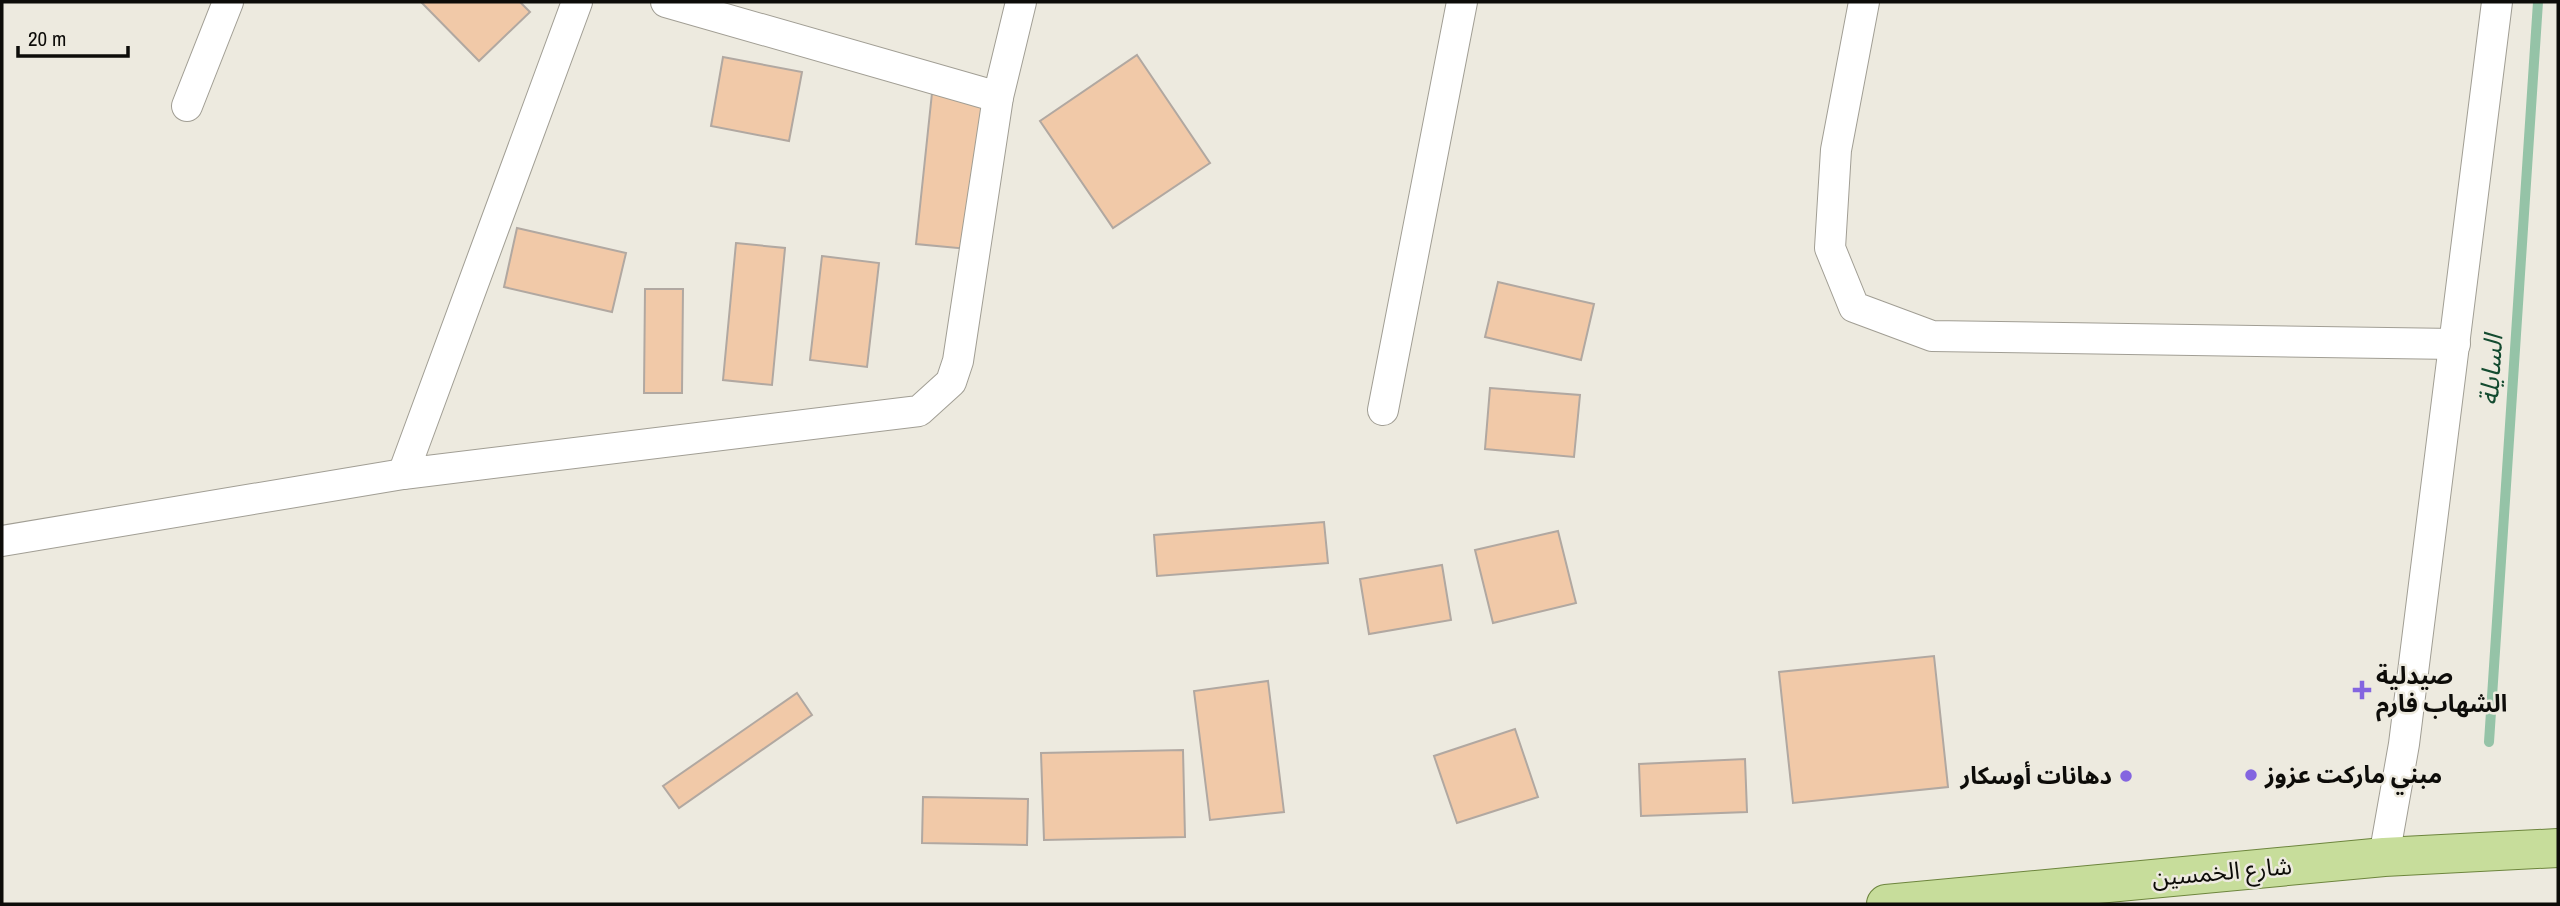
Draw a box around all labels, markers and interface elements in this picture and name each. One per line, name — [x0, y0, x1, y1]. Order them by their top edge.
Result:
scale bar — [18, 14, 128, 58]
text: 20 m — [28, 24, 66, 53]
water label: السايلة — [2471, 331, 2511, 407]
place label: صيدلية الشهاب فارم — [2376, 659, 2507, 722]
marker: صيدلية الشهاب فارم — [2354, 682, 2370, 698]
place label: مبني ماركت عزوز — [2264, 758, 2442, 795]
place label: دهانات أوسكار — [1959, 759, 2112, 791]
marker: مبني ماركت عزوز — [2243, 767, 2259, 783]
marker: دهانات أوسكار — [2118, 768, 2134, 784]
street label: شارع الخمسين — [2151, 849, 2293, 895]

